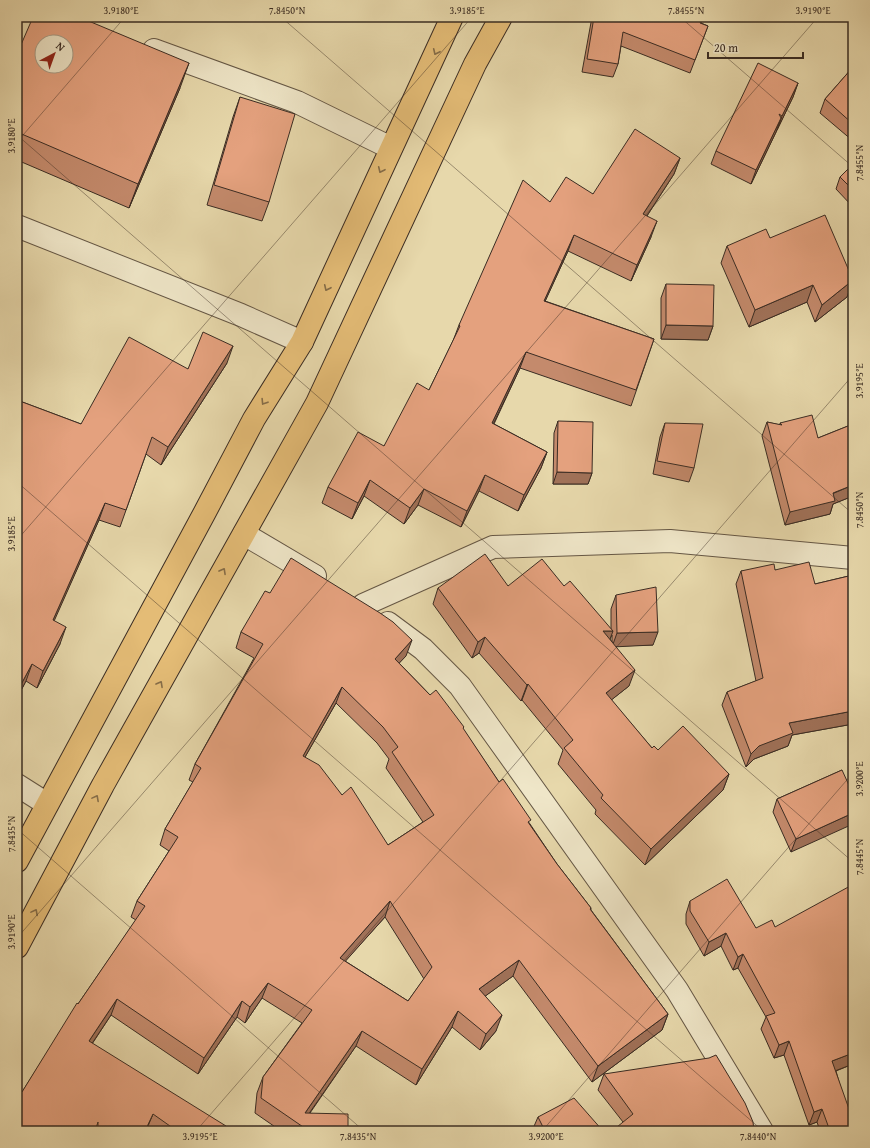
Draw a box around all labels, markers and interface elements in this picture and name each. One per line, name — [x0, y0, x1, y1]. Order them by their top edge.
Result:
text: 3.9180°E — [103, 3, 139, 18]
text: 7.8450°N — [269, 3, 306, 18]
text: 3.9185°E — [449, 3, 485, 18]
text: 7.8455°N — [668, 3, 705, 18]
text: 3.9190°E — [795, 3, 831, 18]
north arrow — [34, 34, 74, 74]
scale bar — [708, 34, 803, 60]
text: N — [53, 38, 69, 55]
text: 20 m — [714, 39, 738, 56]
one-way arrow — [433, 48, 441, 56]
text: 3.9180°E — [4, 118, 19, 154]
text: 7.8455°N — [852, 144, 867, 181]
one-way arrow — [378, 166, 386, 174]
one-way arrow — [324, 284, 332, 292]
text: 3.9195°E — [852, 363, 867, 399]
one-way arrow — [262, 398, 269, 405]
text: 7.8450°N — [852, 491, 867, 528]
text: 3.9185°E — [4, 516, 19, 552]
one-way arrow — [219, 568, 226, 575]
one-way arrow — [155, 681, 162, 688]
text: 3.9200°E — [852, 761, 867, 797]
one-way arrow — [92, 794, 99, 802]
text: 7.8435°N — [4, 815, 19, 852]
text: 7.8445°N — [852, 838, 867, 875]
one-way arrow — [31, 909, 38, 917]
text: 3.9190°E — [4, 914, 19, 950]
text: 3.9195°E — [182, 1129, 218, 1144]
text: 7.8435°N — [340, 1129, 377, 1144]
text: 3.9200°E — [528, 1129, 564, 1144]
text: 7.8440°N — [740, 1129, 777, 1144]

